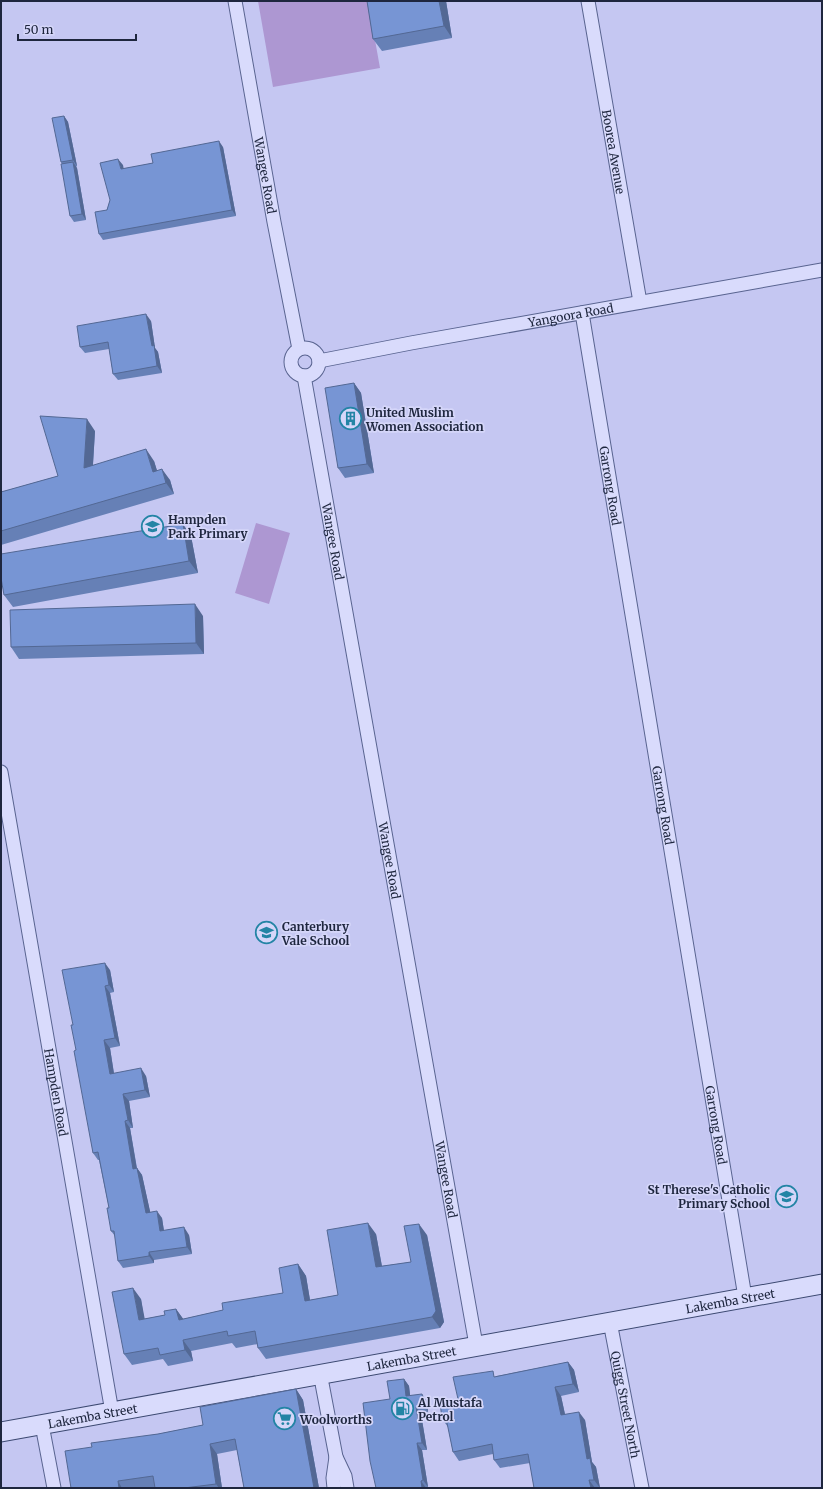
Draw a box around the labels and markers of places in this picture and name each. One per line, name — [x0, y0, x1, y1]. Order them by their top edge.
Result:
place label: United Muslim Women Association — [365, 405, 484, 434]
building icon: United Muslim Women Association — [337, 406, 363, 432]
place label: Hampden Park Primary — [168, 512, 249, 541]
school or university icon: Hampden Park Primary — [140, 513, 166, 539]
place label: Canterbury Vale School — [281, 919, 350, 948]
school or university icon: Canterbury Vale School — [254, 920, 280, 946]
place label: St Therese's Catholic Primary School — [648, 1182, 770, 1211]
school or university icon: St Therese's Catholic Primary School — [773, 1183, 799, 1209]
place label: Al Mustafa Petrol — [417, 1395, 483, 1424]
fuel station icon: Al Mustafa Petrol — [390, 1396, 416, 1422]
supermarket icon: Woolworths — [272, 1406, 298, 1432]
place label: Woolworths — [299, 1412, 372, 1427]

